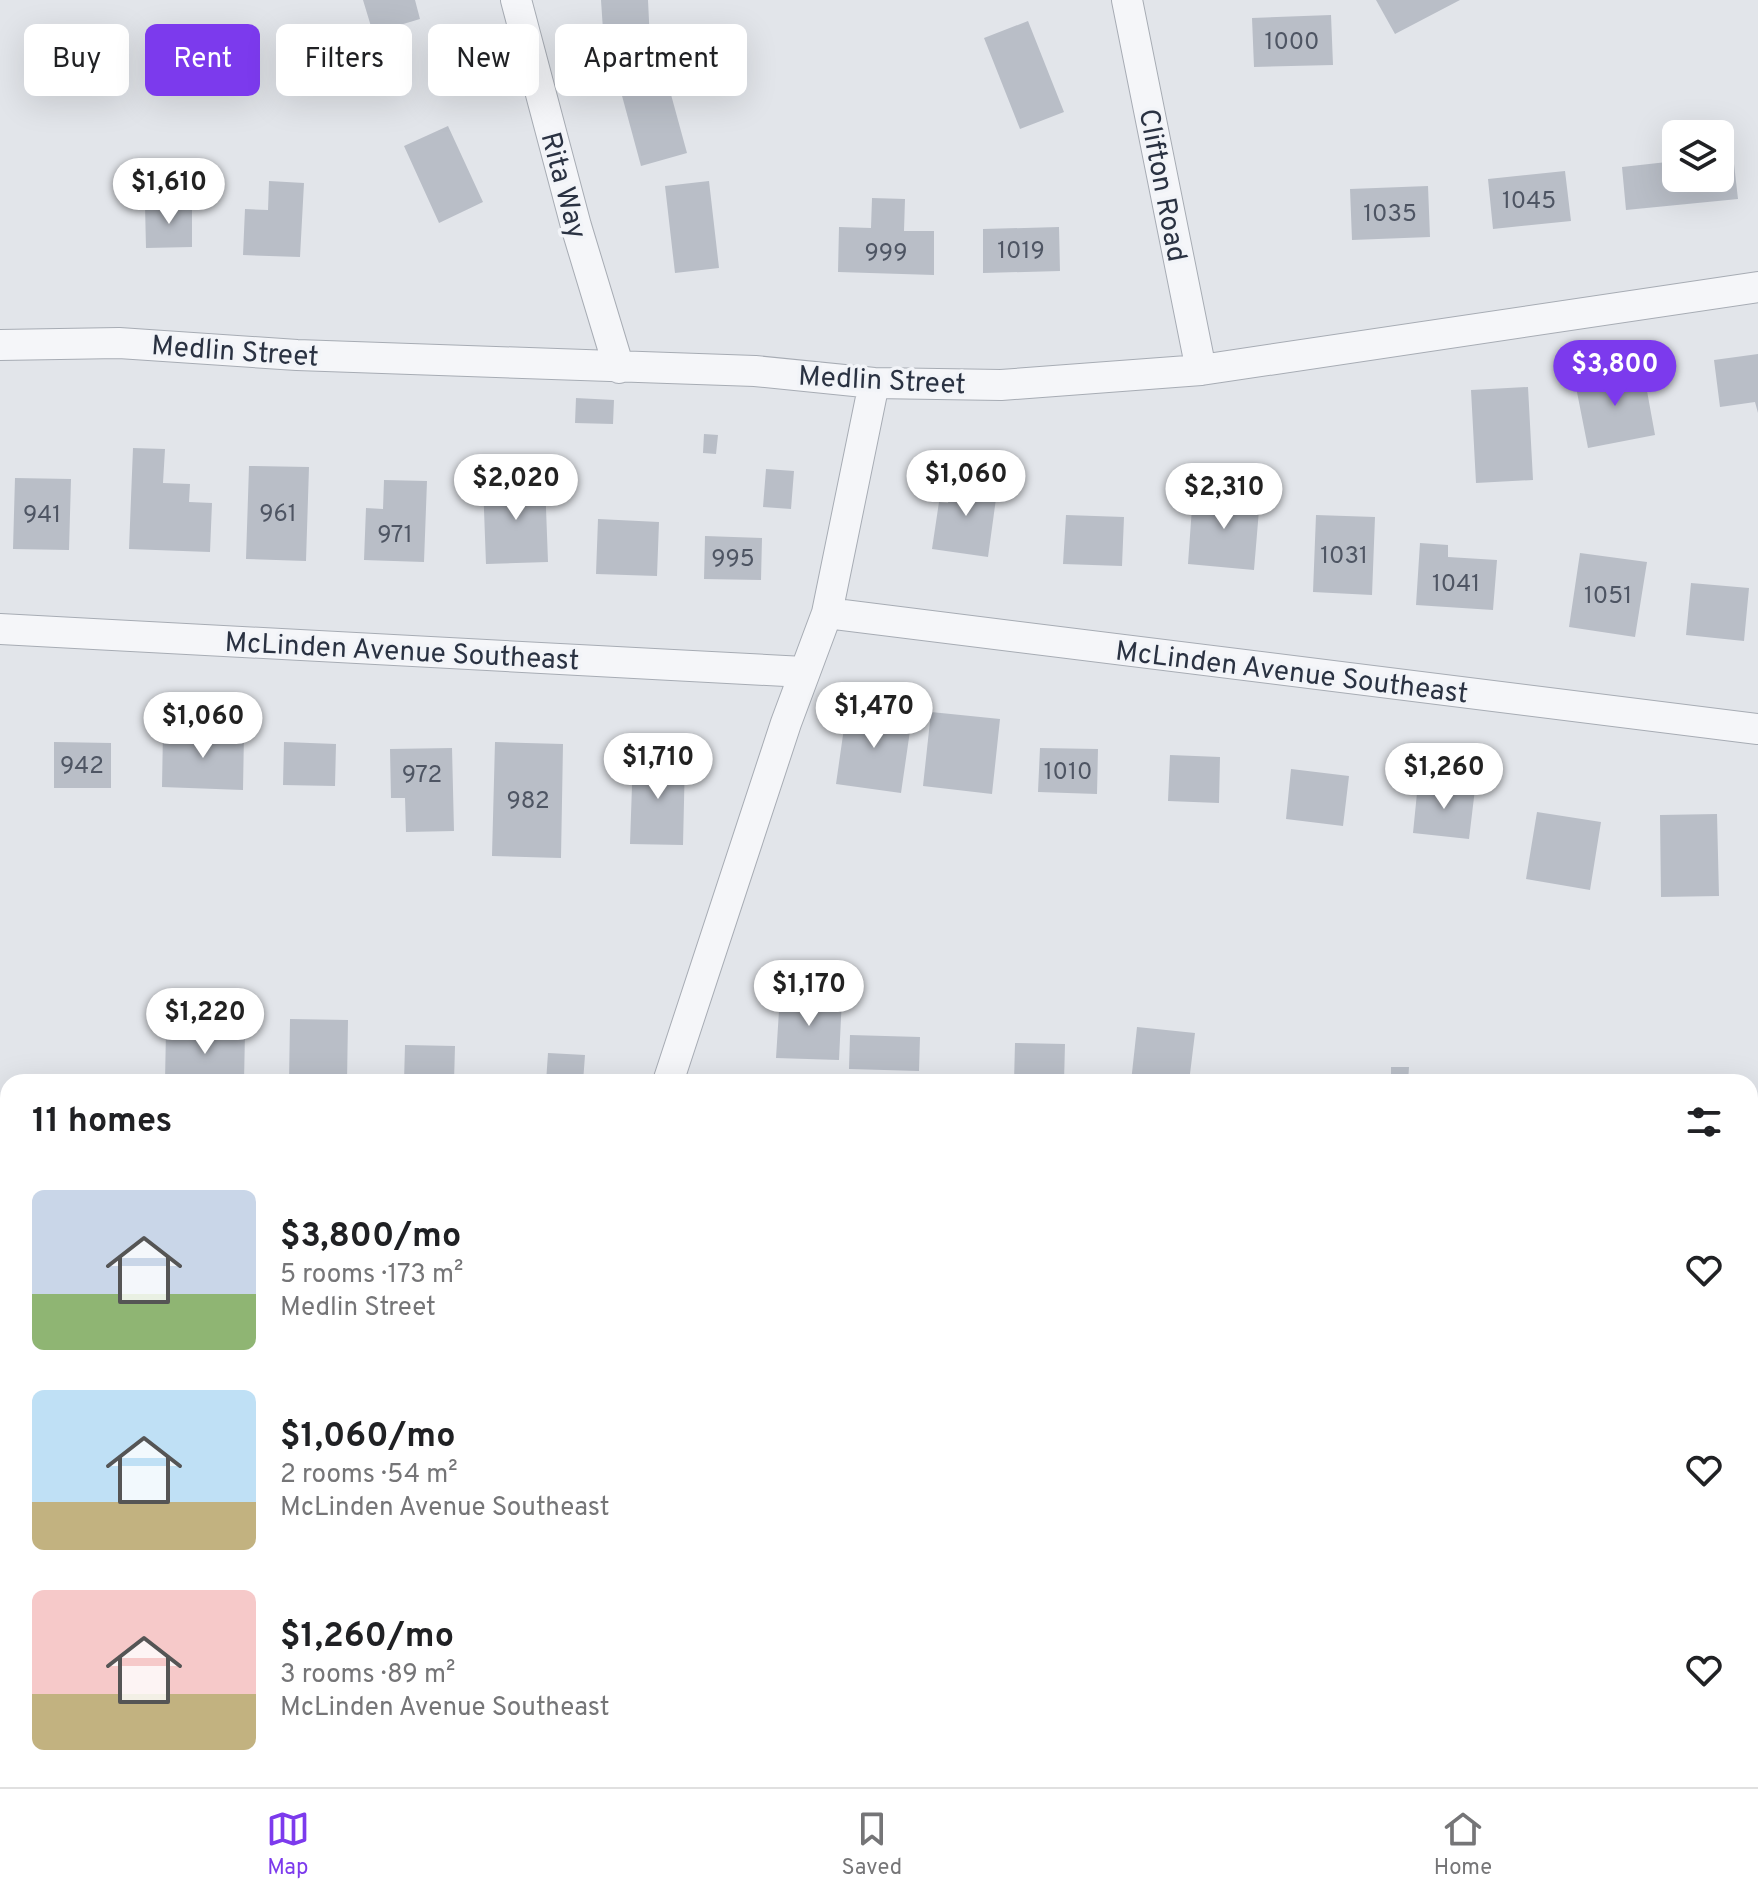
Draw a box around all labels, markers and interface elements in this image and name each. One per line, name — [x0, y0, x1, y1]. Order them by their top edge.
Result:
chip: Buy — [24, 24, 129, 96]
chip: Rent — [145, 24, 260, 96]
chip: Filters — [276, 24, 412, 96]
chip: New — [428, 24, 539, 96]
chip: Apartment — [555, 24, 747, 96]
house number: 1000 — [1265, 28, 1319, 58]
street label: Clifton Road — [1129, 106, 1194, 265]
map controls — [1662, 120, 1734, 192]
button: layers — [1662, 120, 1734, 192]
street label: Rita Way — [531, 128, 594, 243]
pin: $1,610 — [104, 158, 234, 226]
text: $1,610 — [131, 167, 207, 200]
house number: 1045 — [1502, 187, 1556, 217]
house number: 1035 — [1363, 200, 1417, 230]
house number: 1019 — [997, 237, 1045, 267]
house number: 999 — [865, 239, 907, 269]
street label: Medlin Street — [150, 329, 320, 377]
pin: $3,800 — [1550, 340, 1680, 408]
text: $3,800 — [1571, 349, 1659, 382]
street label: Medlin Street — [797, 360, 967, 404]
pin: $1,060 — [901, 450, 1031, 518]
pin: $2,020 — [451, 454, 581, 522]
text: $1,060 — [925, 459, 1008, 492]
text: $2,020 — [472, 463, 560, 496]
pin: $2,310 — [1159, 463, 1289, 531]
text: $2,310 — [1183, 472, 1265, 505]
house number: 961 — [259, 500, 297, 530]
house number: 941 — [23, 501, 61, 531]
house number: 971 — [377, 521, 413, 551]
house number: 1031 — [1320, 542, 1368, 572]
house number: 995 — [711, 545, 755, 575]
house number: 1041 — [1432, 570, 1480, 600]
house number: 1051 — [1584, 582, 1632, 612]
street label: McLinden Avenue Southeast — [224, 626, 580, 680]
street label: McLinden Avenue Southeast — [1113, 634, 1470, 713]
pin: $1,470 — [809, 682, 939, 750]
text: $1,470 — [834, 691, 914, 724]
pin: $1,060 — [138, 692, 268, 760]
text: $1,060 — [162, 701, 245, 734]
pin: $1,710 — [593, 733, 723, 801]
text: $1,710 — [622, 742, 694, 775]
pin: $1,260 — [1379, 743, 1509, 811]
house number: 942 — [60, 752, 104, 782]
text: $1,260 — [1403, 752, 1485, 785]
house number: 1010 — [1044, 758, 1092, 788]
house number: 972 — [402, 761, 442, 791]
house number: 982 — [506, 787, 550, 817]
pin: $1,170 — [744, 960, 874, 1028]
text: $1,170 — [772, 969, 846, 1002]
pin: $1,220 — [140, 988, 270, 1056]
text: $1,220 — [164, 997, 246, 1030]
icon: filters — [1682, 1100, 1726, 1144]
text: 11 homes — [32, 1101, 172, 1144]
text: $3,800/mo — [280, 1216, 461, 1259]
icon: home — [96, 1222, 192, 1318]
icon: heart — [1682, 1248, 1726, 1292]
text: 5 rooms · 173 m² — [280, 1259, 463, 1292]
text: Medlin Street — [280, 1292, 436, 1325]
text: $1,060/mo — [280, 1416, 456, 1459]
icon: home — [96, 1422, 192, 1518]
icon: heart — [1682, 1448, 1726, 1492]
text: 2 rooms · 54 m² — [280, 1459, 458, 1492]
text: McLinden Avenue Southeast — [280, 1492, 610, 1525]
text: $1,260/mo — [280, 1616, 454, 1659]
icon: home — [96, 1622, 192, 1718]
icon: heart — [1682, 1648, 1726, 1692]
text: 3 rooms · 89 m² — [280, 1659, 455, 1692]
text: McLinden Avenue Southeast — [280, 1692, 610, 1725]
tab: Map — [266, 1807, 310, 1882]
tab: Saved — [842, 1807, 902, 1882]
tab: Home — [1434, 1807, 1492, 1882]

